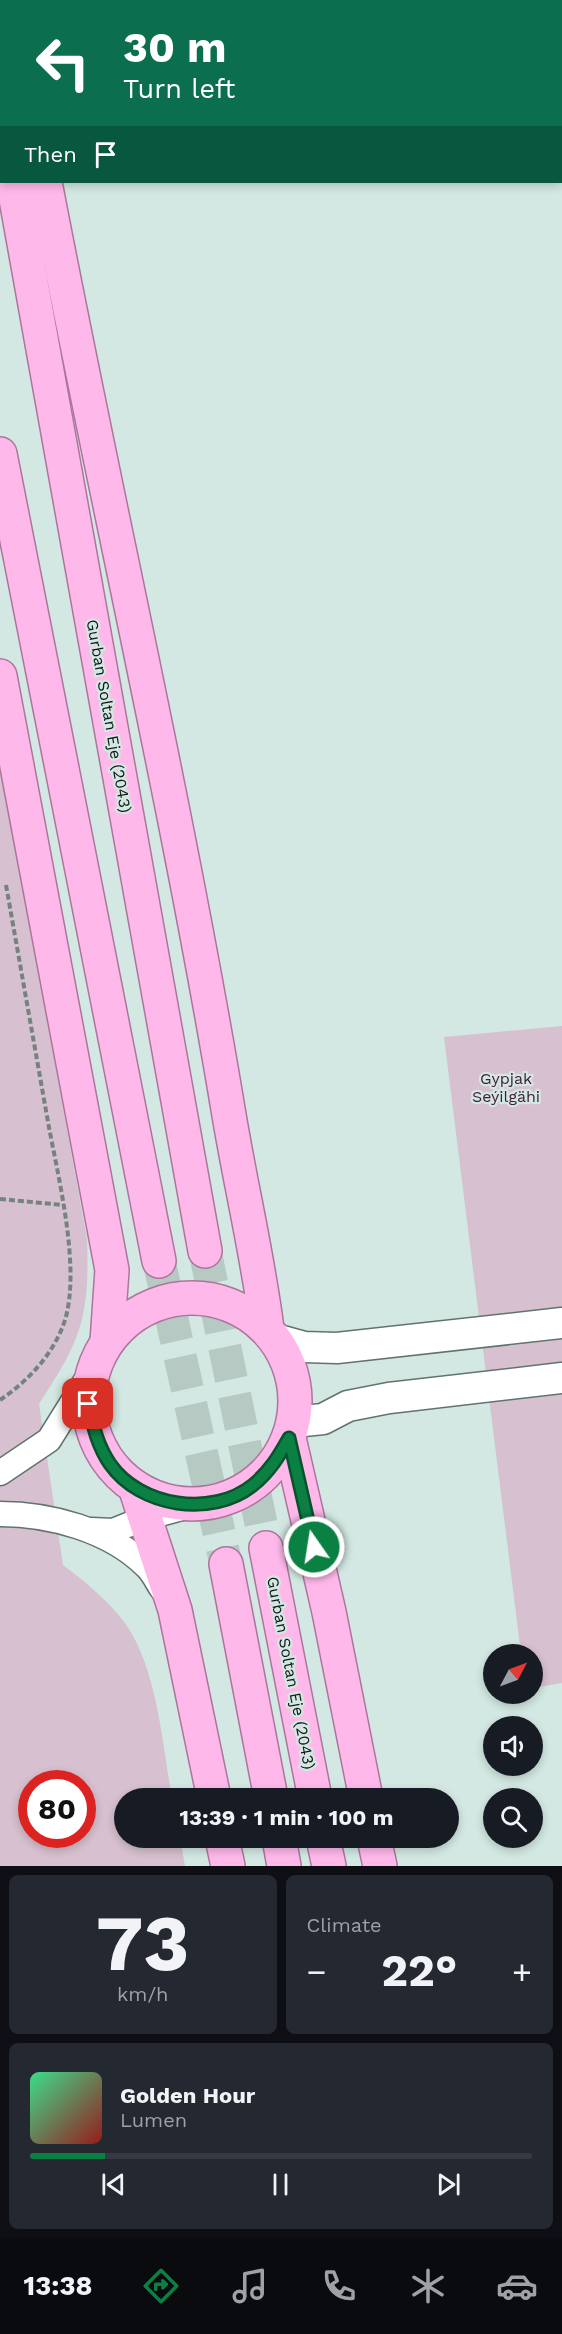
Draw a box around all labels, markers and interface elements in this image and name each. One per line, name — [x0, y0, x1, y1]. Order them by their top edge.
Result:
text: 30 m — [123, 23, 227, 72]
icon: left — [24, 24, 102, 102]
text: Turn left — [123, 73, 235, 105]
icon: arrive — [89, 138, 122, 171]
text: Then — [24, 142, 77, 167]
street label: Gurban Soltan Eje (2043) — [83, 618, 135, 814]
park label: Gypjak Seýilgähi — [472, 1069, 540, 1106]
pin — [62, 1378, 113, 1429]
icon: arrive — [71, 1387, 104, 1420]
position arrow — [282, 1515, 346, 1579]
street label: Gurban Soltan Eje (2043) — [263, 1575, 319, 1771]
north arrow — [483, 1644, 543, 1704]
map controls — [483, 1644, 543, 1848]
button: sound — [483, 1716, 543, 1776]
speed limit sign: 80 — [18, 1770, 96, 1848]
button: search — [483, 1788, 543, 1848]
text: 13:39 · 1 min · 100 m — [180, 1805, 393, 1830]
text: 73 — [96, 1897, 190, 1989]
text: Climate — [307, 1913, 382, 1937]
text: 22° — [381, 1944, 457, 1997]
text: − — [307, 1952, 326, 1991]
text: + — [512, 1952, 532, 1991]
text: km/h — [117, 1982, 169, 2006]
text: Golden Hour — [120, 2083, 255, 2108]
text: Lumen — [120, 2108, 187, 2132]
icon: previous — [97, 2168, 130, 2201]
icon: pause — [264, 2168, 297, 2201]
icon: next — [432, 2168, 465, 2201]
icon: directions — [140, 2265, 182, 2307]
icon: music — [229, 2265, 271, 2307]
icon: phone — [318, 2265, 360, 2307]
icon: climate — [407, 2265, 449, 2307]
icon: car — [496, 2265, 538, 2307]
text: 13:38 — [24, 2270, 92, 2302]

